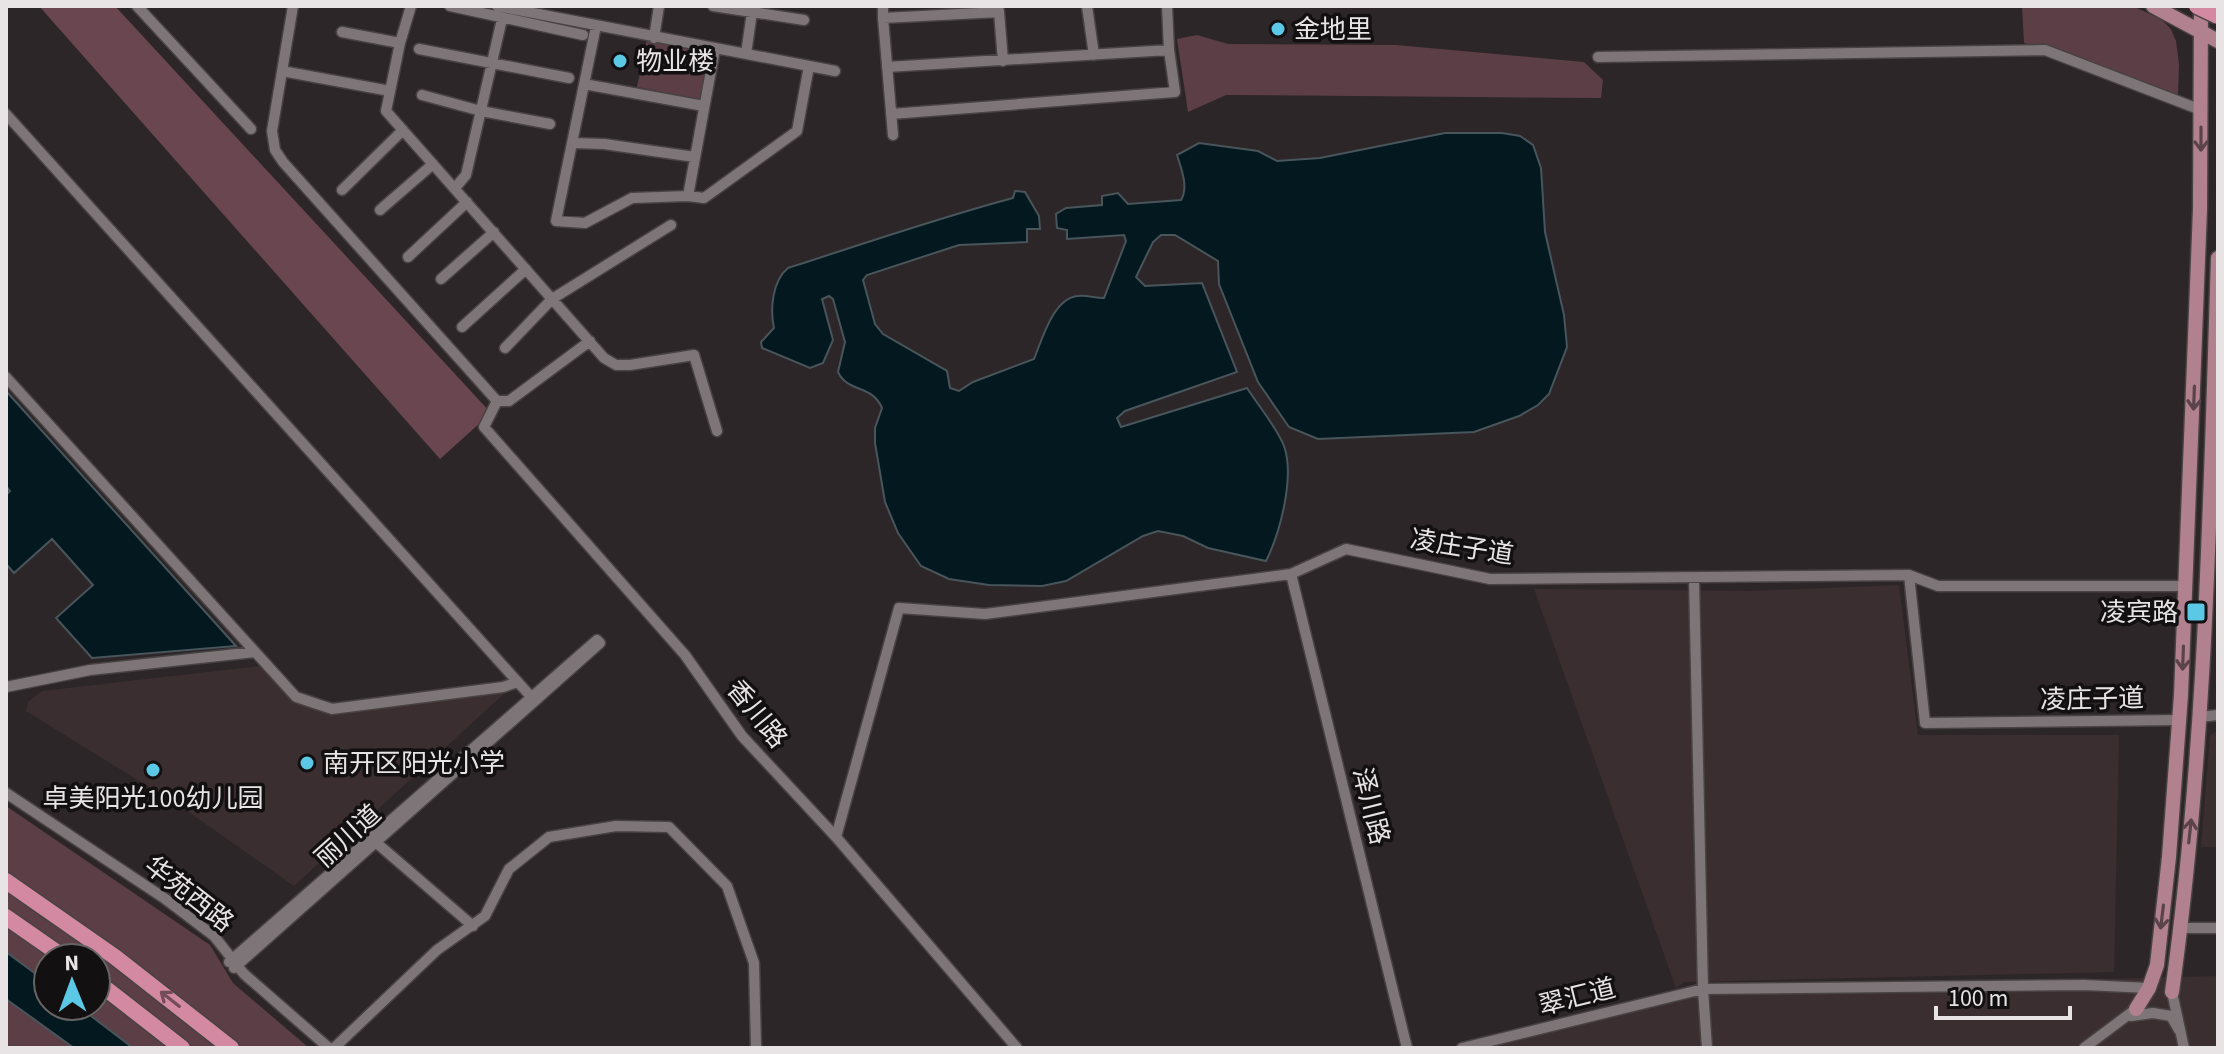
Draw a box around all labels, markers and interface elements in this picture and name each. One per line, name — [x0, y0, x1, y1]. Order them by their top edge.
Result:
place label: 金地里 — [1294, 11, 1372, 48]
marker: 金地里 — [1269, 20, 1287, 38]
place label: 物业楼 — [636, 43, 714, 80]
marker: 物业楼 — [611, 52, 629, 70]
one-way arrow — [2193, 125, 2208, 152]
one-way arrow — [2186, 384, 2201, 411]
street label: 凌庄子道 — [1408, 521, 1516, 573]
place label: 凌宾路 — [2100, 594, 2178, 631]
marker: 凌宾路 — [2185, 601, 2207, 623]
one-way arrow — [2175, 644, 2190, 671]
street label: 香川路 — [718, 672, 796, 756]
street label: 凌庄子道 — [2040, 680, 2144, 718]
place label: 南开区阳光小学 — [323, 745, 505, 782]
marker: 南开区阳光小学 — [298, 754, 316, 772]
marker: 卓美阳光100幼儿园 — [144, 761, 162, 779]
street label: 泽川路 — [1344, 764, 1398, 848]
place label: 卓美阳光100幼儿园 — [43, 780, 263, 817]
street label: 丽川道 — [307, 796, 389, 876]
one-way arrow — [2182, 818, 2197, 845]
street label: 华苑西路 — [137, 847, 241, 941]
one-way arrow — [2155, 903, 2170, 930]
north arrow — [32, 942, 112, 1022]
text: N — [64, 947, 79, 979]
street label: 翠汇道 — [1535, 970, 1619, 1024]
scale bar — [1936, 970, 2070, 1020]
text: 100 m — [1948, 981, 2008, 1016]
one-way arrow — [160, 990, 181, 1008]

